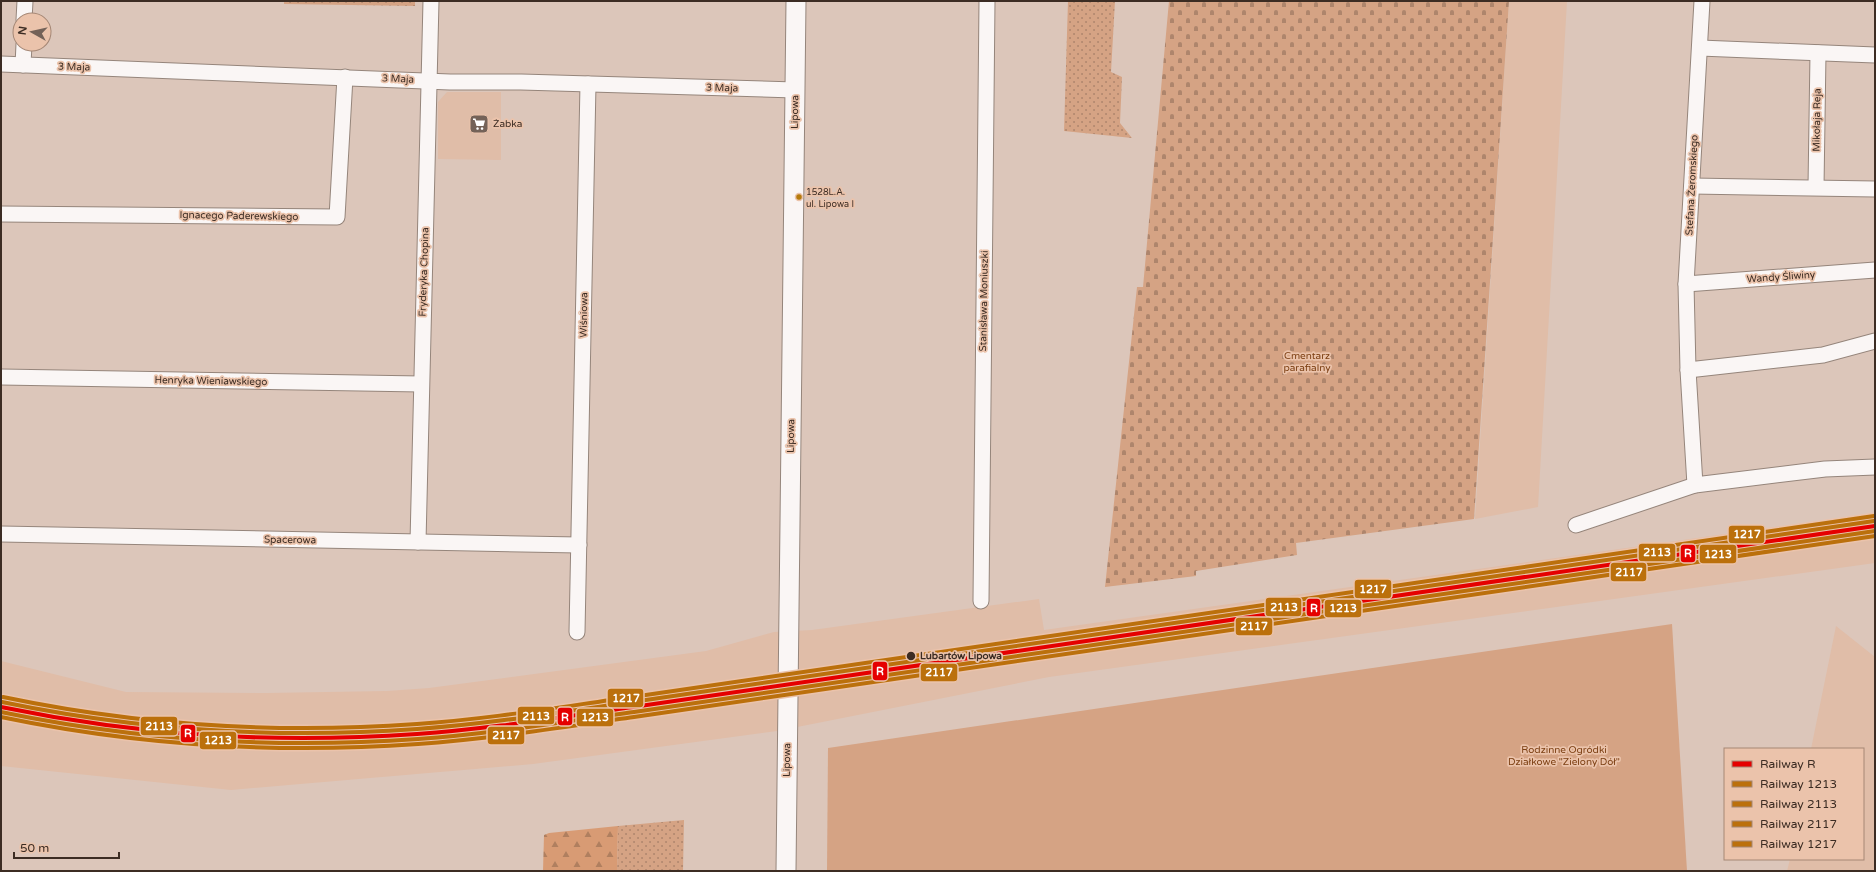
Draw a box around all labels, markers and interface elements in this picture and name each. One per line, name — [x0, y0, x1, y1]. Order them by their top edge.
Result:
north arrow — [12, 12, 52, 52]
text: N — [16, 25, 30, 36]
street label: 3 Maja — [58, 60, 90, 74]
street label: 3 Maja — [382, 72, 414, 86]
street label: 3 Maja — [706, 81, 738, 95]
street label: Mikołaja Reja — [1810, 88, 1824, 152]
street label: Lipowa — [789, 95, 801, 129]
supermarket icon: Żabka — [468, 113, 490, 135]
place label: Żabka — [493, 118, 522, 130]
street label: Stefana Żeromskiego — [1683, 134, 1701, 236]
place label: 1528L.A. ul. Lipowa I — [806, 187, 854, 210]
marker: 1528L.A. ul. Lipowa I — [794, 192, 804, 202]
street label: Ignacego Paderewskiego — [180, 209, 298, 223]
street label: Fryderyka Chopina — [416, 227, 432, 317]
street label: Stanisława Moniuszki — [977, 250, 991, 352]
street label: Wandy Śliwiny — [1746, 269, 1816, 285]
street label: Wiśniowa — [578, 292, 590, 338]
park label: Cmentarz parafialny — [1283, 350, 1331, 374]
street label: Henryka Wieniawskiego — [154, 374, 268, 388]
street label: Lipowa — [785, 419, 797, 453]
line badge: 1217 — [1728, 525, 1765, 544]
text: 1217 — [1733, 528, 1761, 541]
street label: Spacerowa — [264, 534, 316, 546]
line badge: 2113 — [1638, 543, 1676, 562]
line badge: R — [1680, 544, 1696, 563]
line badge: 1213 — [1699, 544, 1737, 564]
text: 2113 — [1643, 546, 1671, 559]
text: R — [1684, 547, 1692, 560]
text: 1213 — [1704, 548, 1732, 561]
line badge: 2117 — [1610, 562, 1647, 582]
text: 2117 — [1615, 566, 1643, 579]
line badge: 1217 — [1354, 579, 1392, 599]
text: 1217 — [1359, 583, 1387, 596]
line badge: 2113 — [1265, 597, 1302, 617]
line badge: R — [1306, 598, 1321, 617]
line badge: 1213 — [1324, 599, 1362, 618]
text: 2113 — [1270, 601, 1298, 614]
text: R — [1310, 602, 1318, 615]
text: 1213 — [1329, 602, 1357, 615]
line badge: 2117 — [1235, 617, 1273, 636]
text: 2117 — [1240, 620, 1268, 633]
marker: Lubartów Lipowa — [905, 650, 917, 662]
place label: Lubartów Lipowa — [920, 650, 1002, 662]
line badge: R — [872, 661, 888, 681]
line badge: 2117 — [920, 663, 958, 682]
text: R — [876, 665, 884, 678]
text: 2117 — [925, 666, 953, 679]
line badge: 1217 — [607, 688, 644, 708]
text: 1217 — [612, 692, 640, 705]
line badge: 2113 — [517, 706, 555, 725]
line badge: R — [557, 707, 573, 726]
line badge: 1213 — [576, 708, 614, 727]
text: 2113 — [522, 710, 550, 723]
text: R — [561, 711, 569, 724]
text: 1213 — [581, 711, 609, 724]
line badge: 2113 — [140, 716, 178, 736]
text: 2113 — [145, 720, 173, 733]
line badge: R — [180, 724, 196, 743]
line badge: 2117 — [487, 726, 525, 745]
text: R — [184, 727, 192, 740]
text: 2117 — [492, 729, 520, 742]
line badge: 1213 — [199, 731, 237, 750]
text: 1213 — [204, 734, 232, 747]
street label: Lipowa — [781, 743, 793, 777]
park label: Rodzinne Ogródki Działkowe "Zielony Dół" — [1508, 744, 1620, 768]
legend — [1724, 748, 1864, 860]
text: Railway R — [1760, 757, 1815, 771]
text: Railway 1213 — [1760, 777, 1837, 791]
text: Railway 2113 — [1760, 797, 1837, 811]
text: Railway 2117 — [1760, 817, 1837, 831]
scale bar — [14, 834, 119, 860]
text: Railway 1217 — [1760, 837, 1837, 851]
text: 50 m — [20, 841, 49, 855]

